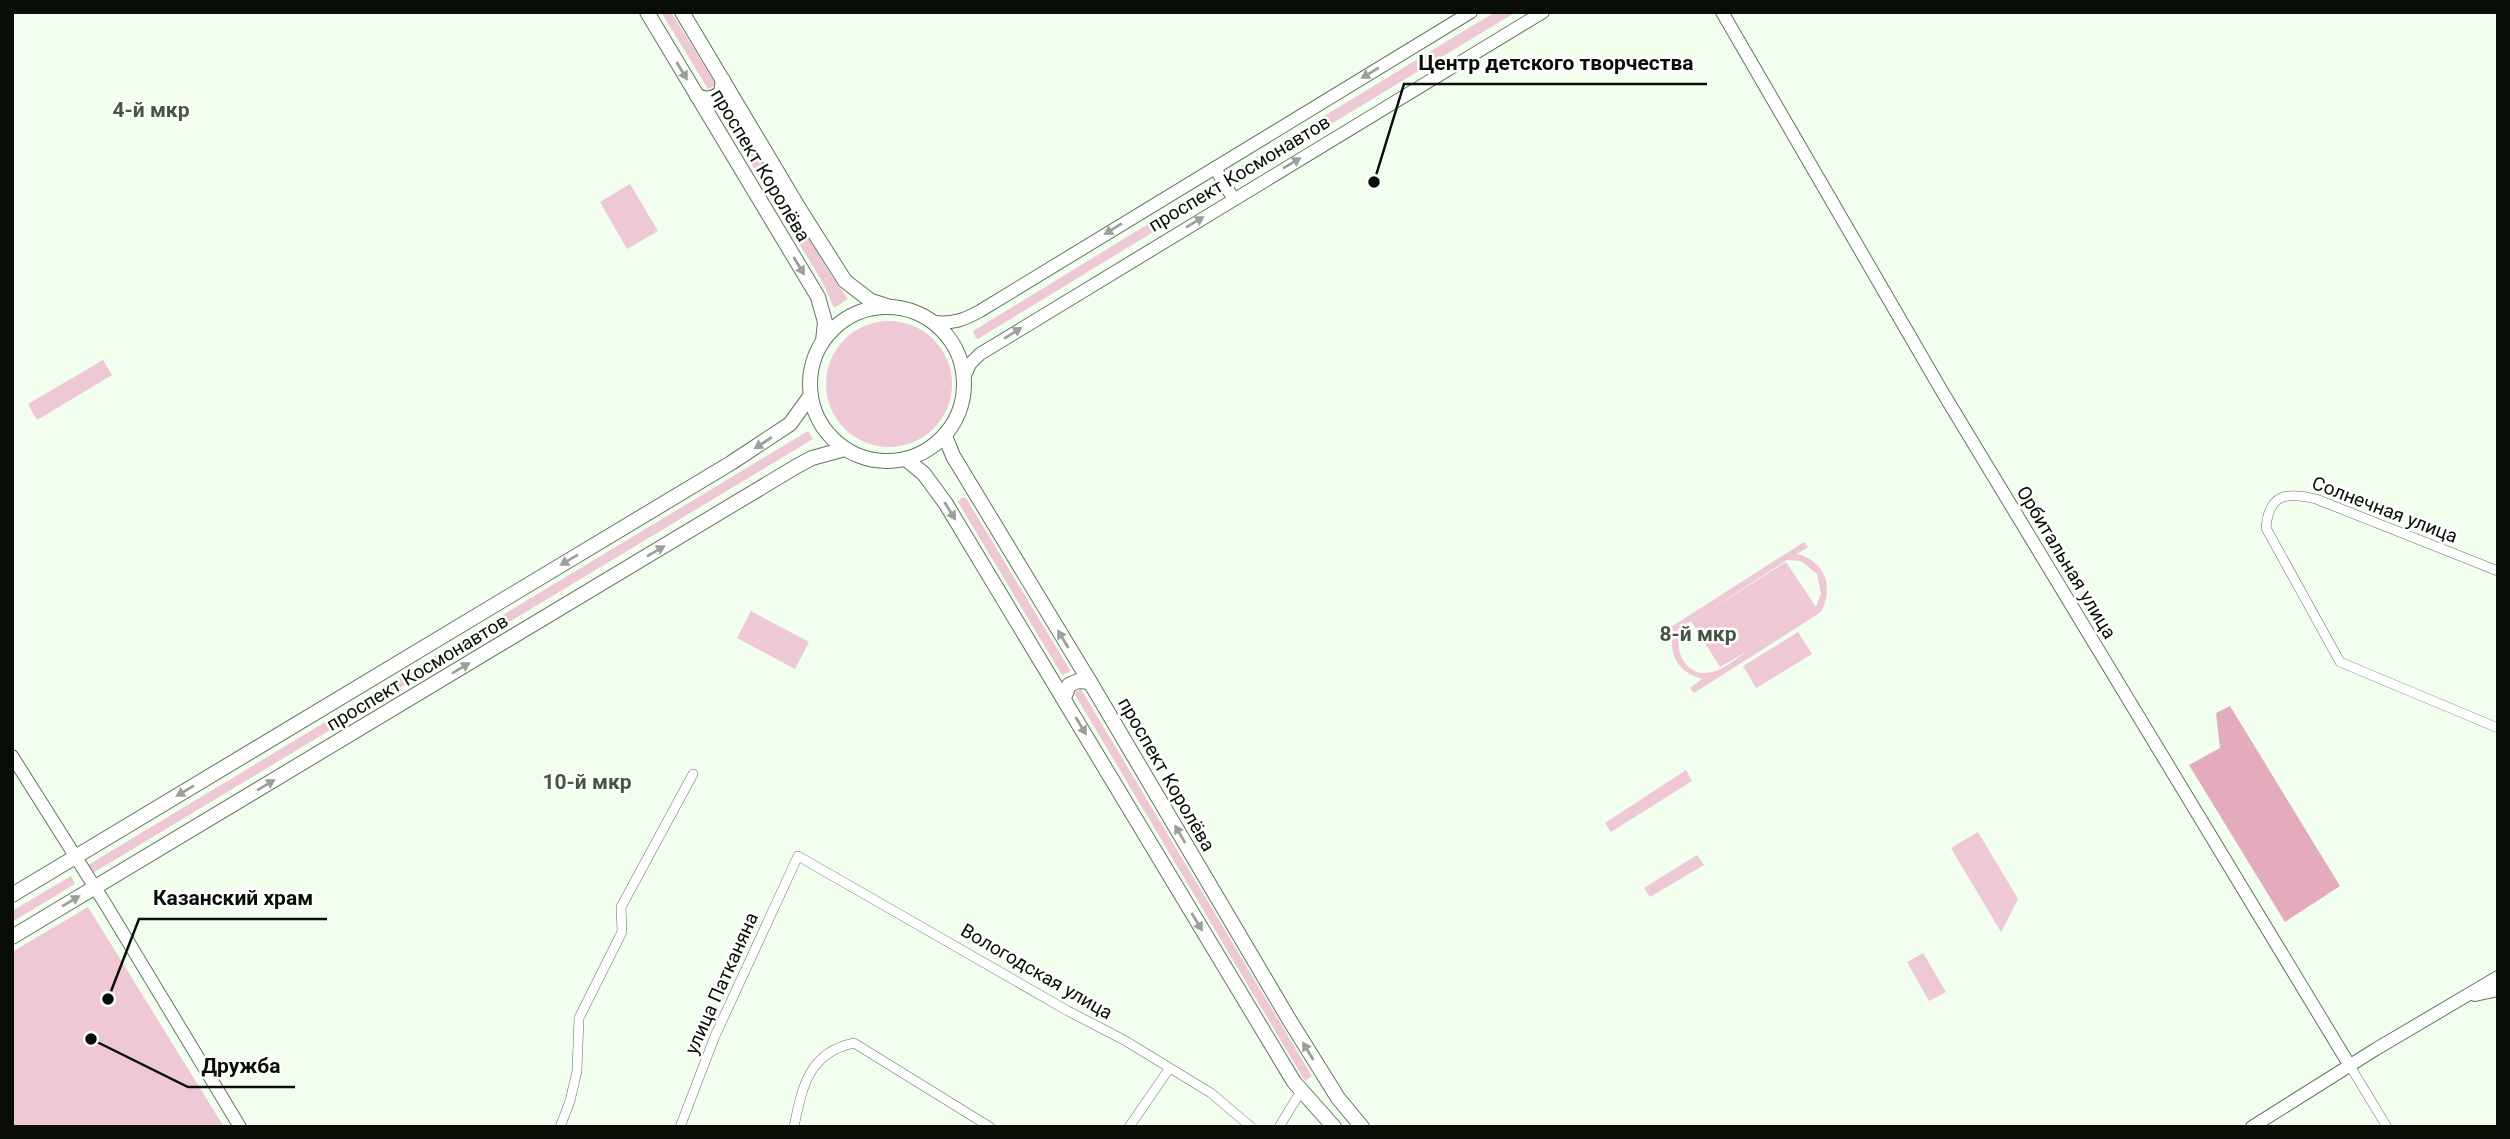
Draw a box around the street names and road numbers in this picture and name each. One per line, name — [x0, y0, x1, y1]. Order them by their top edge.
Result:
street label: проспект Королёва — [706, 85, 815, 246]
street label: проспект Космонавтов — [1144, 110, 1334, 237]
street label: Солнечная улица — [2309, 471, 2461, 548]
street label: Орбитальная улица — [2012, 482, 2121, 643]
street label: проспект Космонавтов — [322, 609, 512, 736]
street label: проспект Королёва — [1113, 693, 1220, 855]
street label: улица Патканяна — [680, 909, 763, 1058]
street label: Вологодская улица — [957, 919, 1117, 1024]

